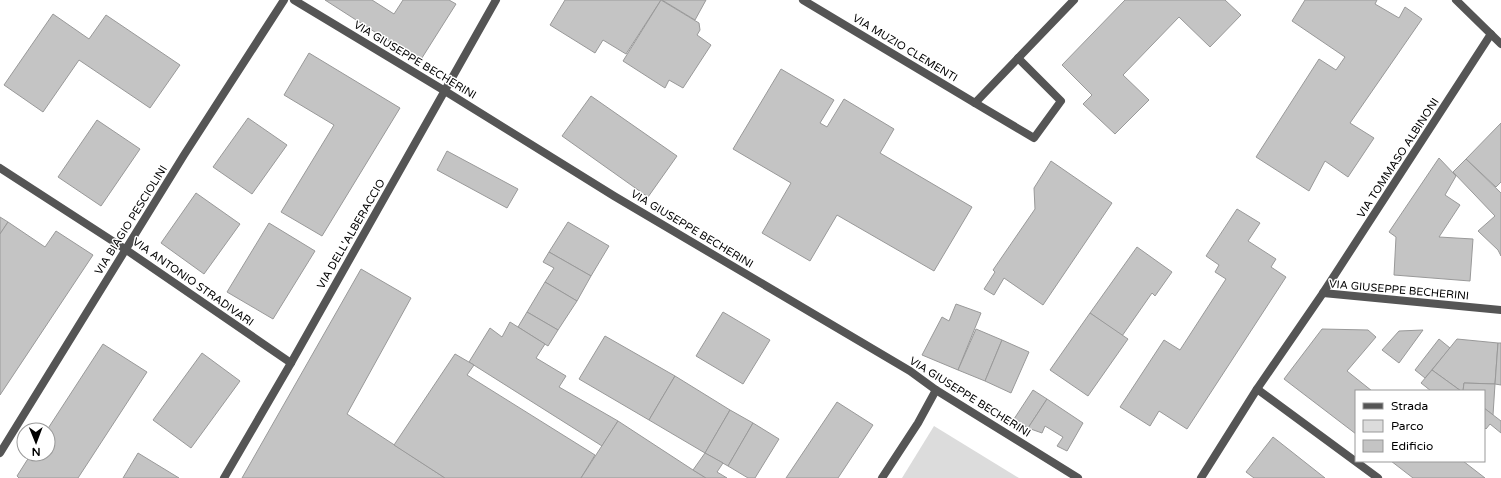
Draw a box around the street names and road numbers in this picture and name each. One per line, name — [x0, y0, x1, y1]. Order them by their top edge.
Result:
street label: VIA MUZIO CLEMENTI — [850, 12, 960, 84]
street label: VIA GIUSEPPE BECHERINI — [351, 18, 479, 102]
street label: VIA TOMMASO ALBINONI — [1354, 96, 1442, 220]
street label: VIA BIAGIO PESCIOLINI — [92, 163, 170, 277]
street label: VIA DELL'ALBERACCIO — [314, 177, 388, 291]
street label: VIA GIUSEPPE BECHERINI — [628, 187, 756, 271]
street label: VIA ANTONIO STRADIVARI — [130, 235, 256, 329]
street label: VIA GIUSEPPE BECHERINI — [1328, 277, 1470, 303]
street label: VIA GIUSEPPE BECHERINI — [907, 354, 1033, 440]

